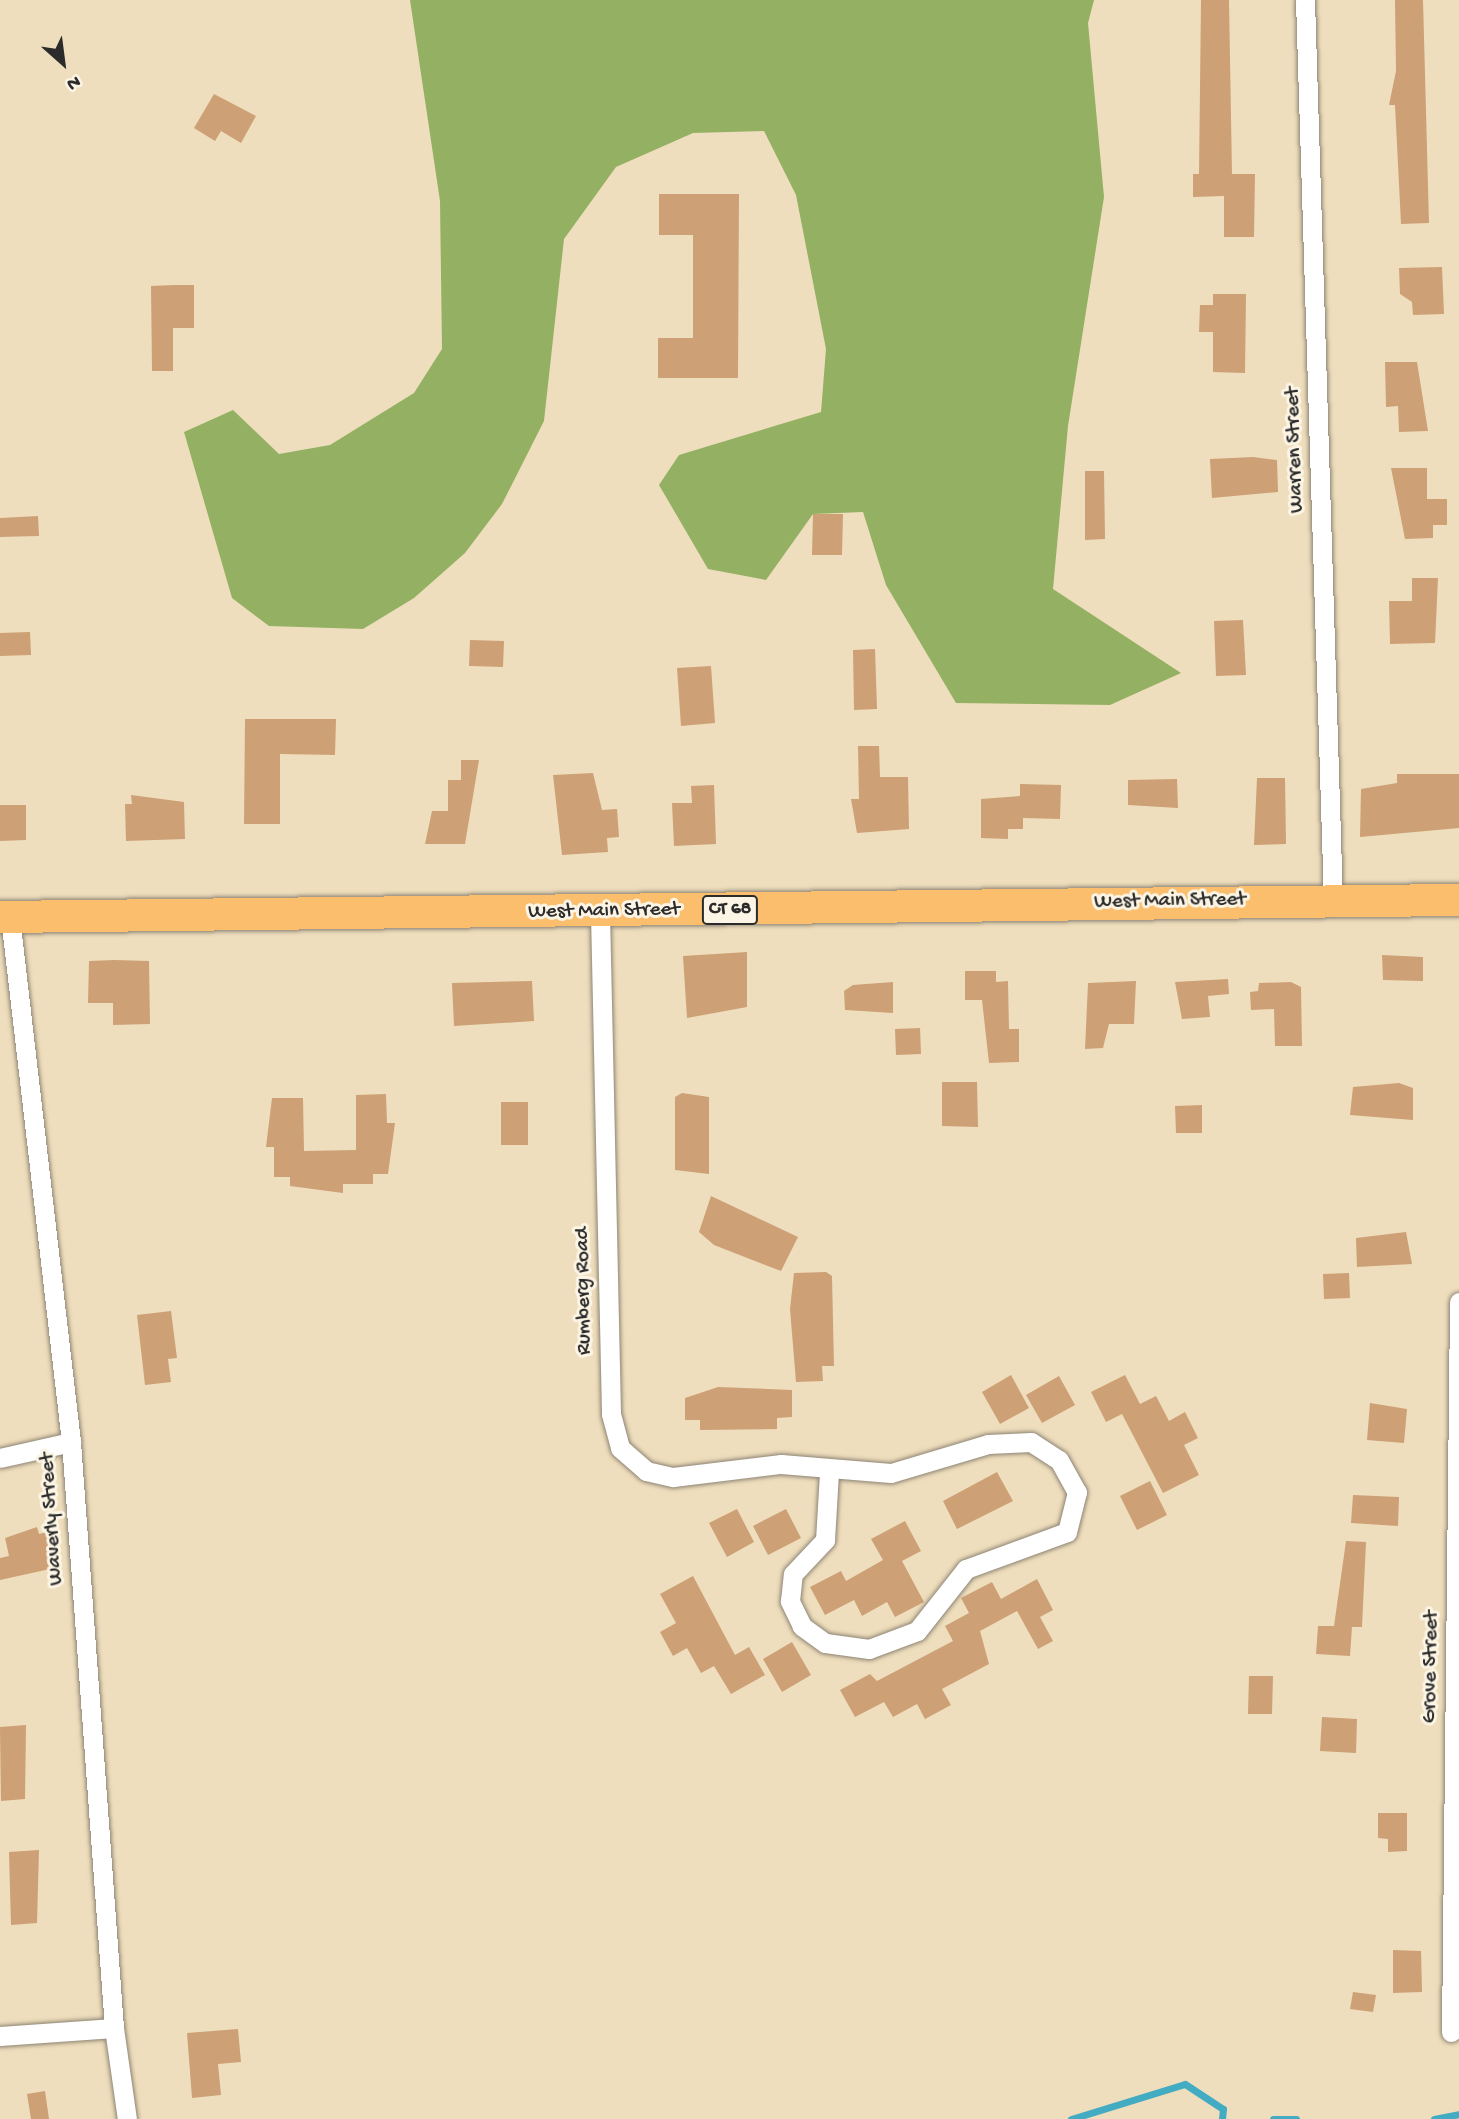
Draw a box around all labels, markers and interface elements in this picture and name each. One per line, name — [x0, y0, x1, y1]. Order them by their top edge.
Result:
north arrow — [28, 28, 98, 98]
text: N — [62, 69, 84, 95]
street label: Warren Street — [1281, 387, 1311, 513]
street label: West Main Street — [1094, 888, 1246, 916]
road number: CT 68 — [700, 894, 760, 926]
street label: West Main Street — [528, 898, 680, 926]
street label: Rumberg Road — [571, 1227, 599, 1355]
street label: Waverly Street — [36, 1452, 70, 1586]
street label: Grove Street — [1418, 1610, 1446, 1724]

